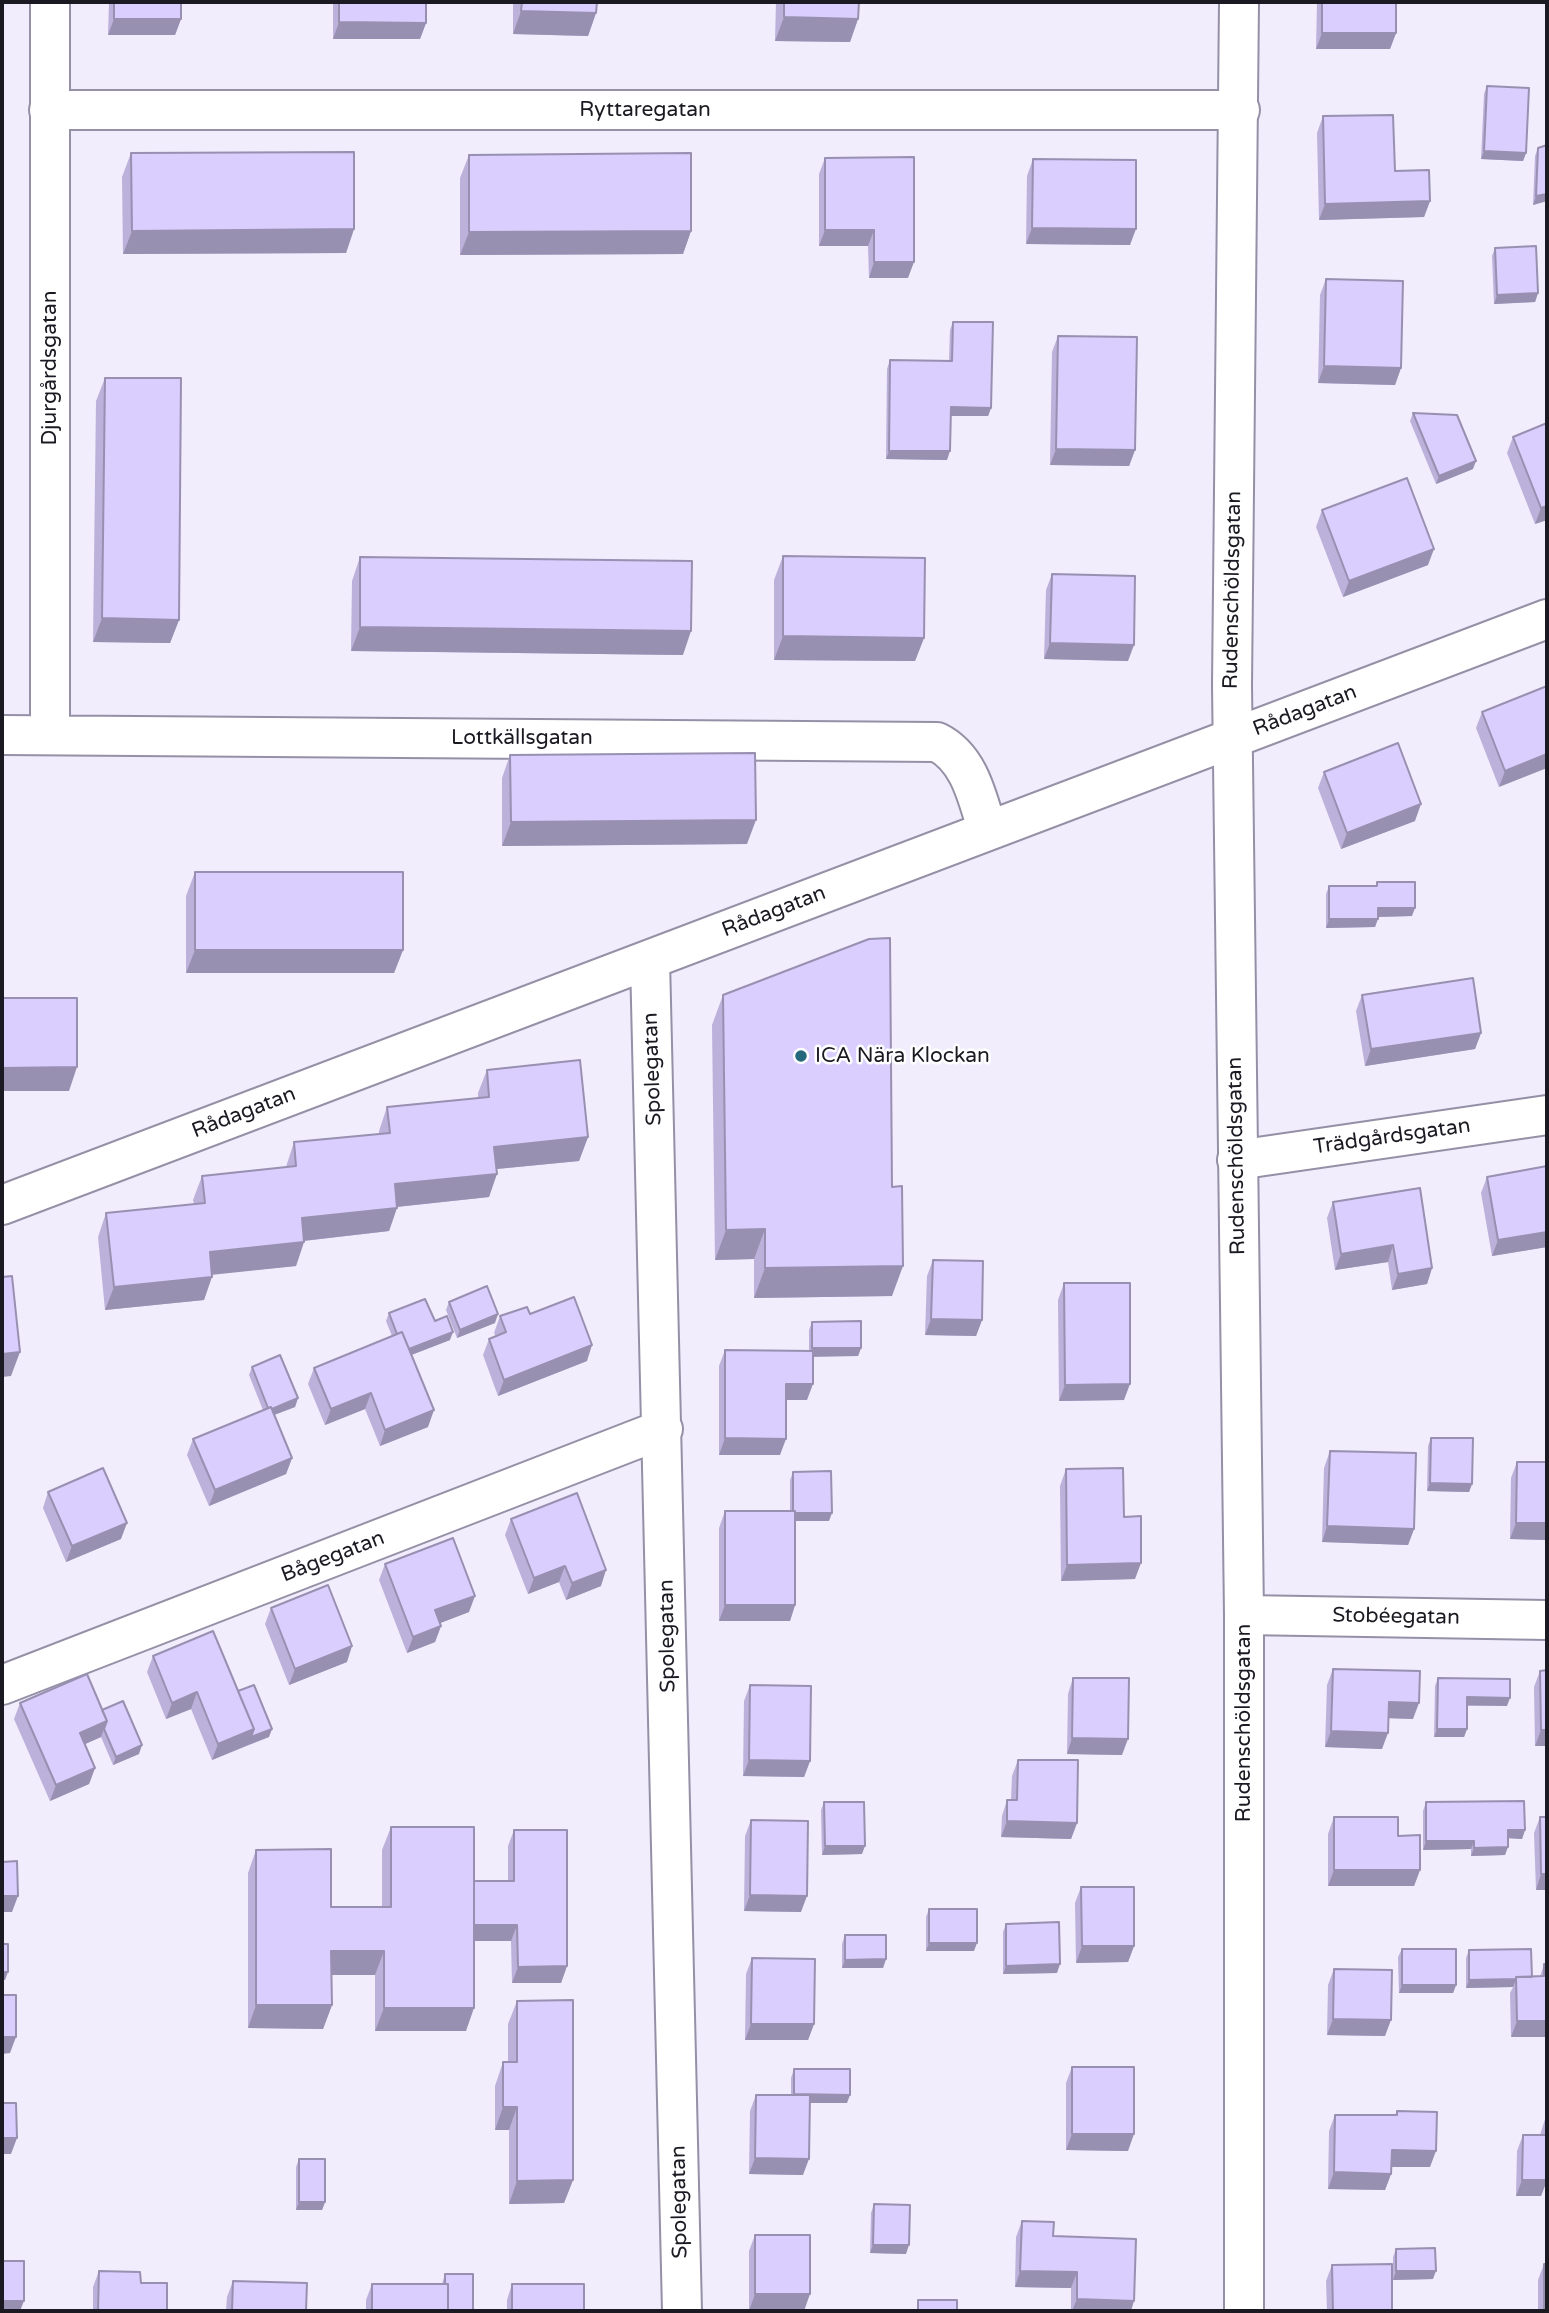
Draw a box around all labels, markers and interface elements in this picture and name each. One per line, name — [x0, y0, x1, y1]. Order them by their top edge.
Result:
street label: Ryttaregatan — [579, 97, 711, 123]
street label: Djurgårdsgatan — [37, 291, 63, 445]
street label: Rudenschöldsgatan — [1219, 491, 1247, 689]
street label: Rådagatan — [1250, 680, 1360, 742]
street label: Lottkällsgatan — [451, 725, 593, 751]
street label: Rådagatan — [719, 881, 829, 943]
street label: Spolegatan — [638, 1012, 668, 1126]
place label: ICA Nära Klockan — [815, 1043, 990, 1069]
marker: ICA Nära Klockan — [793, 1048, 809, 1064]
street label: Rudenschöldsgatan — [1223, 1057, 1251, 1255]
street label: Rådagatan — [189, 1082, 299, 1144]
street label: Trädgårdsgatan — [1312, 1114, 1472, 1160]
street label: Bågegatan — [278, 1526, 388, 1588]
street label: Spolegatan — [654, 1579, 682, 1693]
street label: Stobéegatan — [1332, 1603, 1460, 1631]
street label: Rudenschöldsgatan — [1231, 1624, 1257, 1822]
street label: Spolegatan — [666, 2145, 694, 2259]

